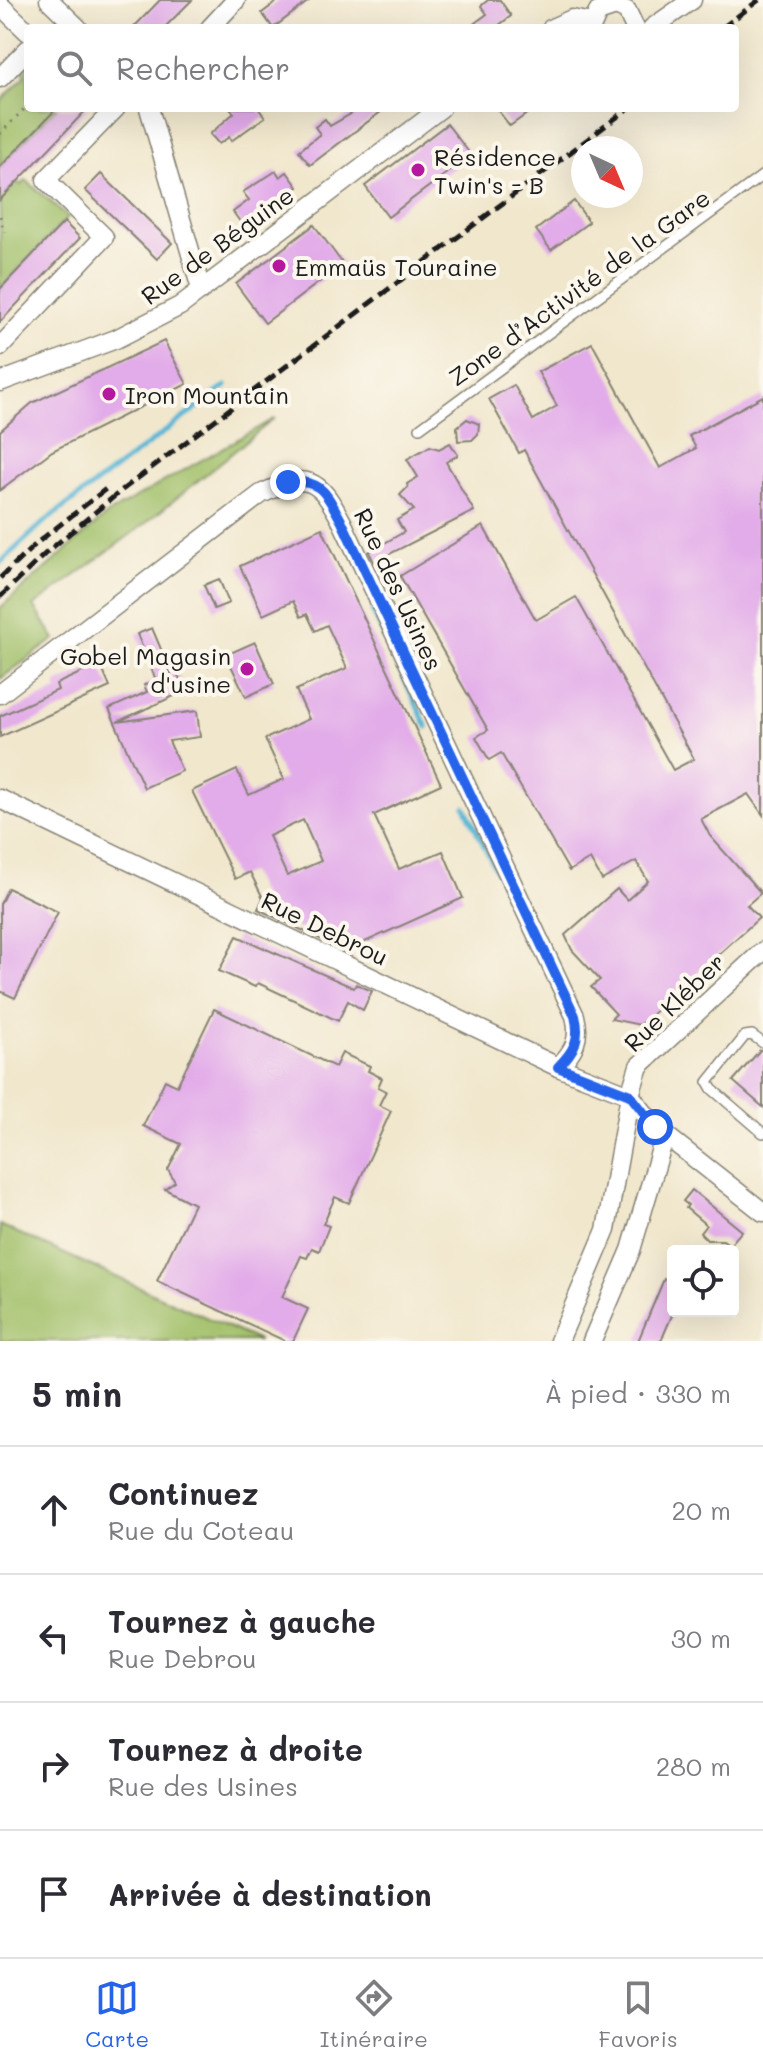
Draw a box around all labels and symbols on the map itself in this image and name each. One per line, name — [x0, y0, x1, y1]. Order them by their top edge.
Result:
north arrow — [571, 136, 643, 208]
place label: Résidence Twin's - B — [434, 141, 556, 200]
marker: Résidence Twin's - B — [409, 161, 427, 179]
street label: Rue de Béguine — [134, 179, 300, 311]
street label: Zone d’Activité de la Gare — [442, 182, 716, 392]
place label: Emmaüs Touraine — [295, 251, 498, 282]
marker: Emmaüs Touraine — [270, 257, 288, 275]
place label: Iron Mountain — [125, 379, 289, 410]
marker: Iron Mountain — [100, 385, 118, 403]
route end — [270, 464, 306, 500]
street label: Rue des Usines — [348, 503, 450, 675]
place label: Gobel Magasin d'usine — [60, 640, 231, 699]
marker: Gobel Magasin d'usine — [238, 660, 256, 678]
street label: Rue Debrou — [257, 884, 393, 972]
street label: Rue Kléber — [617, 946, 731, 1058]
route start — [637, 1109, 673, 1145]

